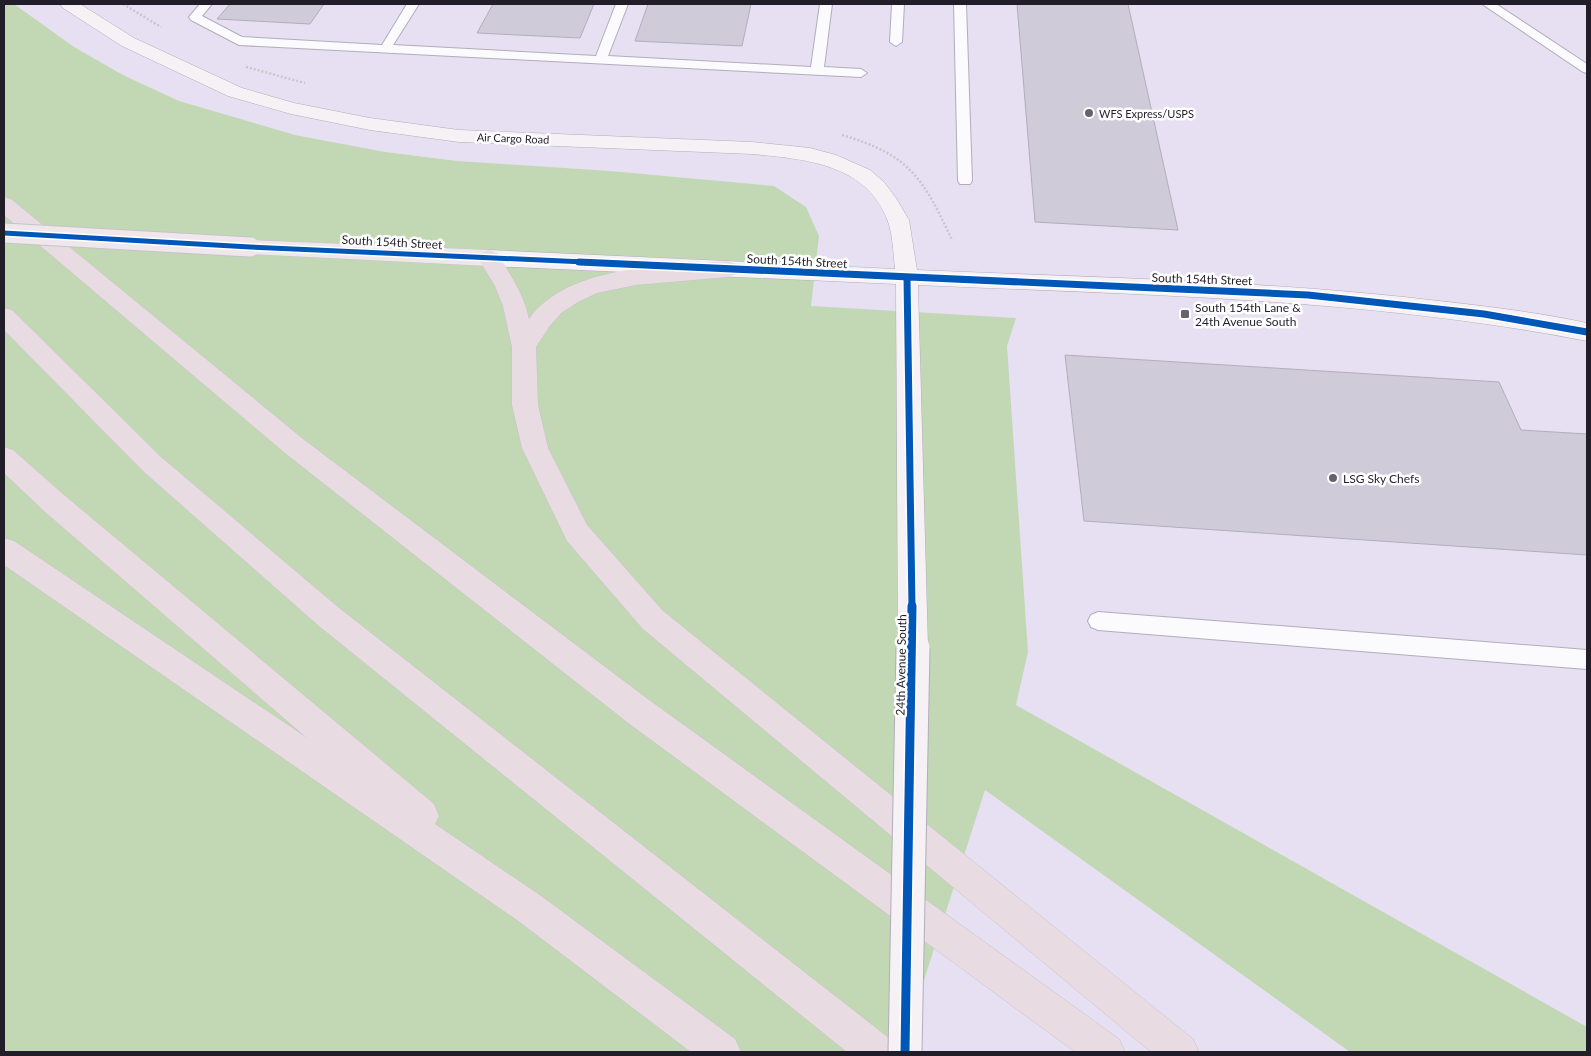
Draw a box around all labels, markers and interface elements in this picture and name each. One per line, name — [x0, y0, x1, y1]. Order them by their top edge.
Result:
marker: WFS Express/USPS — [1083, 107, 1095, 119]
place label: WFS Express/USPS — [1099, 107, 1194, 120]
street label: Air Cargo Road — [477, 130, 549, 146]
street label: South 154th Street — [341, 232, 443, 252]
street label: South 154th Street — [746, 251, 848, 271]
street label: South 154th Street — [1151, 270, 1253, 288]
place label: South 154th Lane & 24th Avenue South — [1195, 300, 1301, 329]
marker: South 154th Lane & 24th Avenue South — [1179, 308, 1191, 320]
place label: LSG Sky Chefs — [1343, 471, 1419, 486]
marker: LSG Sky Chefs — [1327, 472, 1339, 484]
street label: 24th Avenue South — [893, 614, 909, 716]

